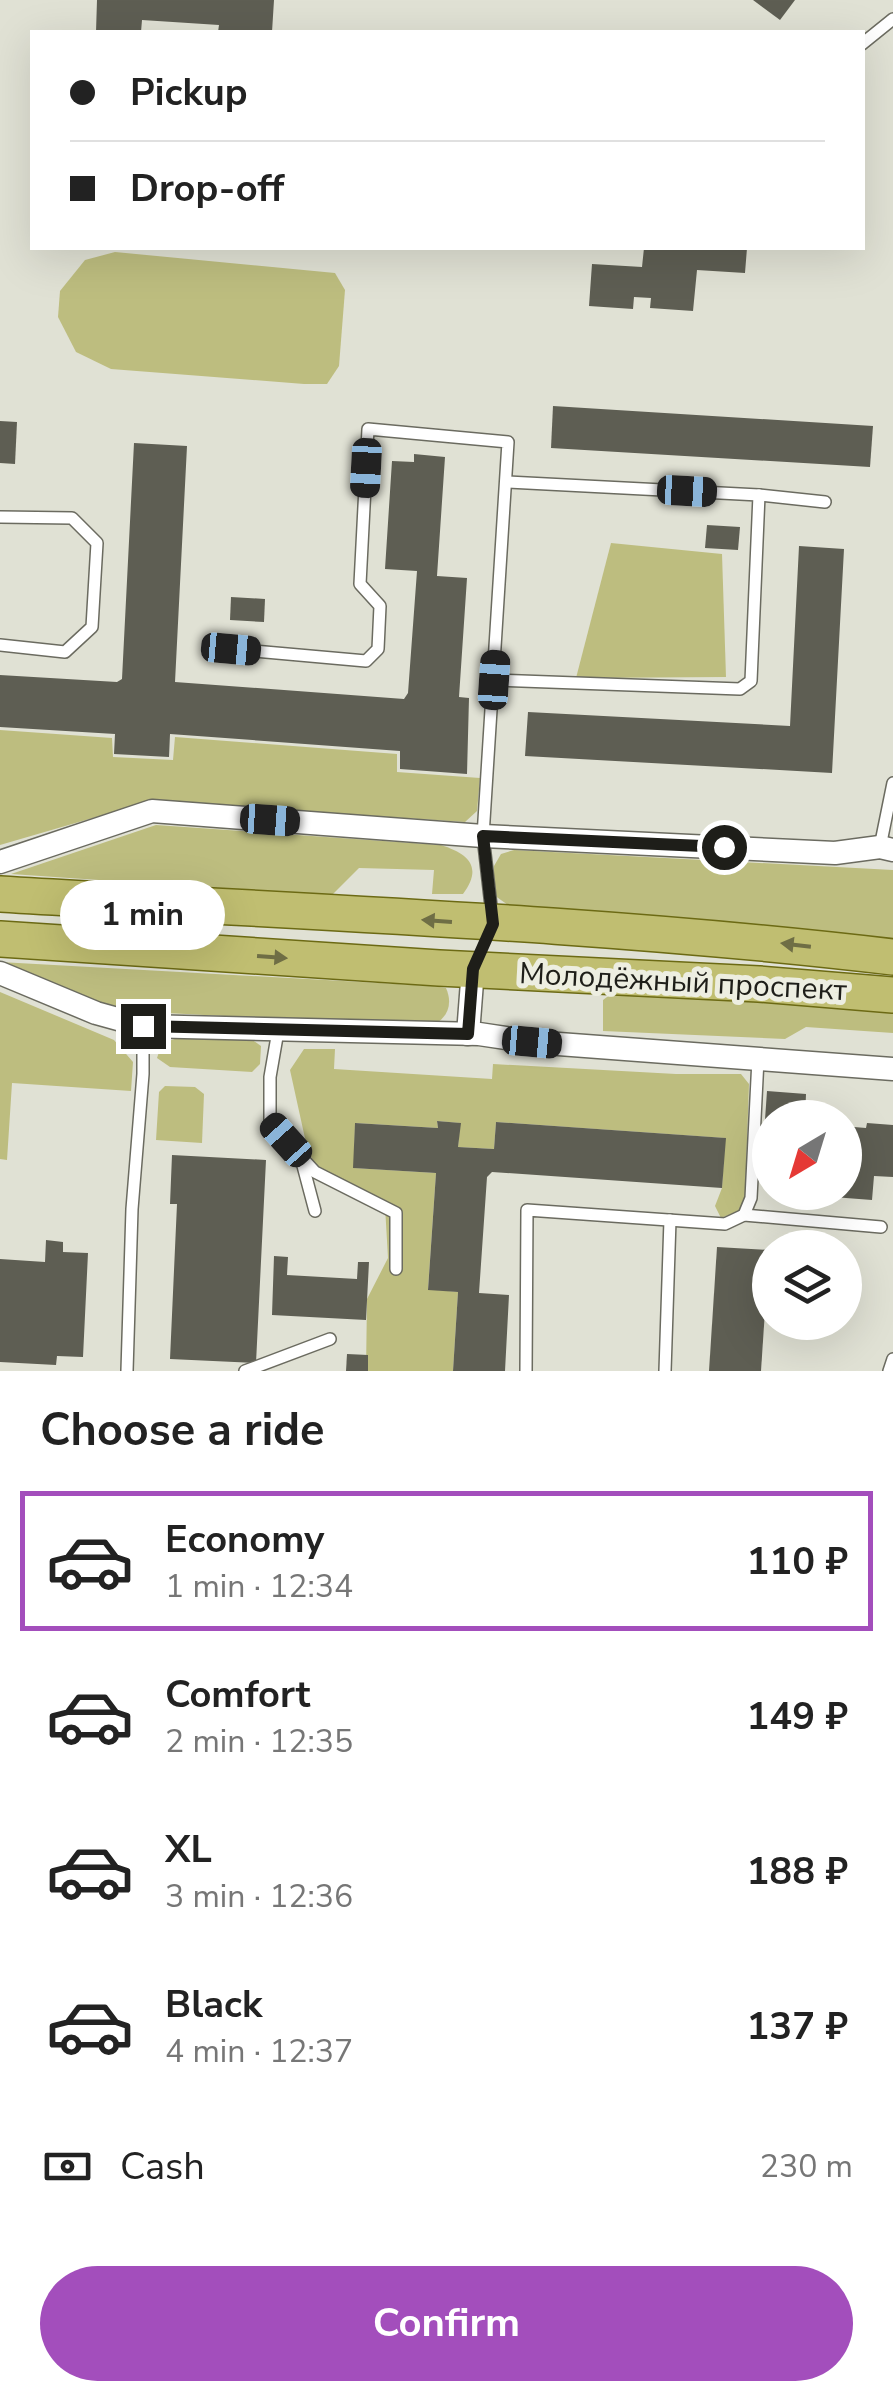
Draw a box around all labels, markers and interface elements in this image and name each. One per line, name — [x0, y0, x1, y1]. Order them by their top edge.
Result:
text: Pickup — [130, 67, 248, 118]
text: Drop-off — [130, 163, 284, 214]
car — [349, 437, 383, 499]
car — [656, 474, 718, 508]
car — [200, 631, 262, 667]
car — [477, 649, 511, 711]
car — [239, 803, 301, 837]
route start — [702, 825, 747, 870]
callout: 1 min — [61, 881, 226, 951]
text: 1 min — [101, 893, 184, 936]
one-way arrow — [421, 913, 453, 929]
one-way arrow — [780, 937, 812, 953]
one-way arrow — [256, 949, 288, 965]
street label: Молодёжный проспект — [518, 953, 849, 1011]
route end — [121, 1004, 166, 1049]
car — [501, 1024, 563, 1060]
north arrow — [752, 1100, 862, 1210]
map controls — [752, 1100, 862, 1340]
car — [255, 1108, 317, 1172]
button: layers — [752, 1230, 862, 1340]
text: Choose a ride — [40, 1400, 325, 1461]
text: Economy — [165, 1514, 324, 1565]
icon: car — [45, 1516, 135, 1606]
text: 110 ₽ — [747, 1536, 848, 1587]
text: 1 min · 12:34 — [165, 1565, 353, 1608]
text: Comfort — [165, 1669, 310, 1720]
icon: car — [45, 1671, 135, 1761]
text: 149 ₽ — [747, 1691, 848, 1742]
text: 2 min · 12:35 — [165, 1720, 353, 1763]
text: XL — [165, 1824, 212, 1875]
icon: car — [45, 1826, 135, 1916]
text: 188 ₽ — [747, 1846, 848, 1897]
text: 3 min · 12:36 — [165, 1875, 353, 1918]
text: Black — [165, 1979, 262, 2030]
icon: car — [45, 1981, 135, 2071]
text: 137 ₽ — [747, 2001, 848, 2052]
text: 4 min · 12:37 — [165, 2030, 353, 2073]
icon: cash — [40, 2139, 95, 2194]
text: Cash — [120, 2141, 205, 2192]
text: 230 m — [760, 2145, 853, 2188]
button: Confirm — [40, 2266, 853, 2381]

